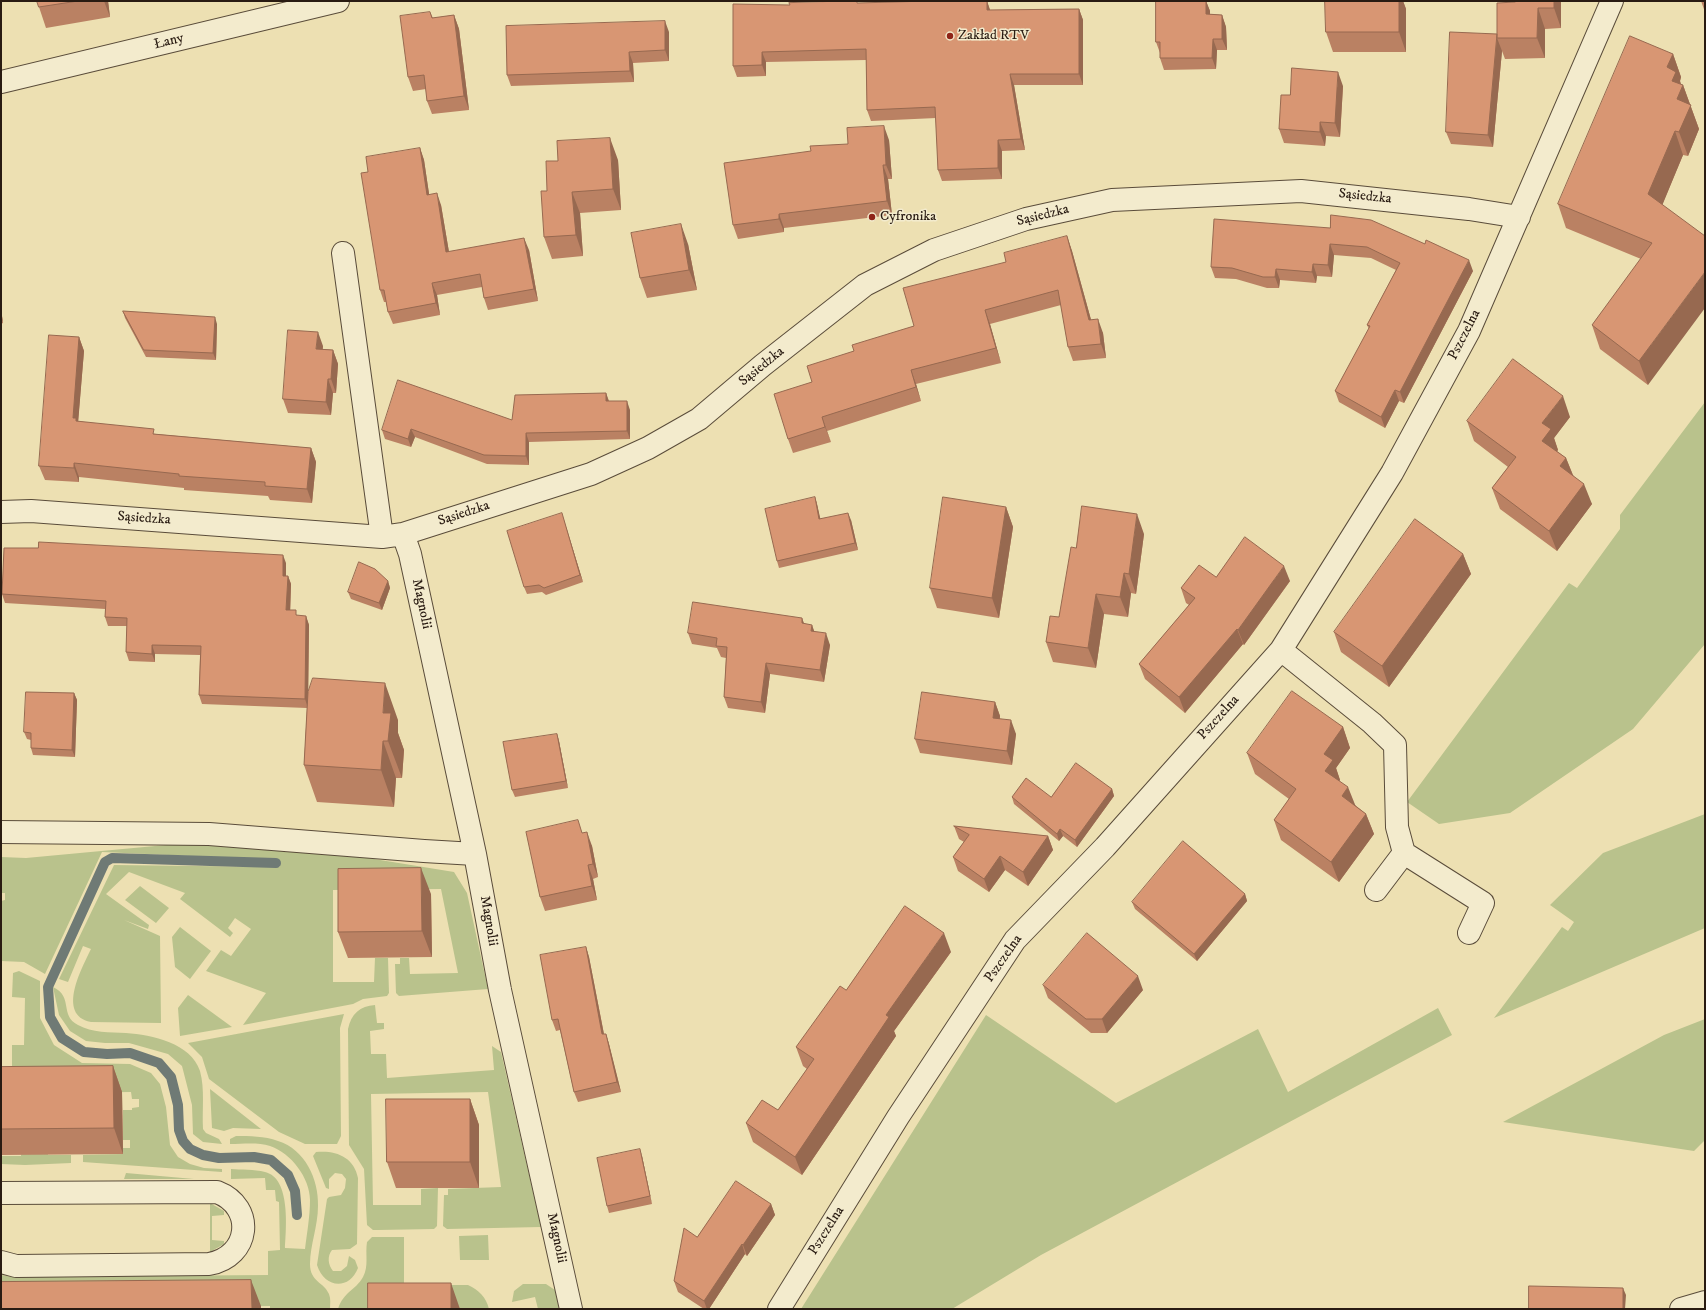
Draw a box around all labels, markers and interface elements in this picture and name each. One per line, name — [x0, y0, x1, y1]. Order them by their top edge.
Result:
place label: Zakład RTV — [958, 28, 1029, 44]
street label: Łany — [152, 30, 186, 54]
marker: Zakład RTV — [945, 31, 955, 41]
street label: Sąsiedzka — [1338, 186, 1392, 208]
street label: Sąsiedzka — [1015, 201, 1071, 231]
place label: Cyfronika — [880, 209, 936, 225]
marker: Cyfronika — [867, 212, 877, 222]
street label: Pszczelna — [1445, 307, 1485, 363]
street label: Sąsiedzka — [736, 344, 788, 390]
street label: Sąsiedzka — [436, 498, 492, 530]
street label: Sąsiedzka — [117, 509, 171, 529]
street label: Magnolii — [407, 577, 435, 631]
street label: Pszczelna — [1195, 692, 1243, 744]
street label: Magnolii — [475, 894, 501, 948]
street label: Pszczelna — [982, 932, 1026, 986]
street label: Pszczelna — [806, 1204, 848, 1258]
street label: Magnolii — [542, 1211, 570, 1265]

